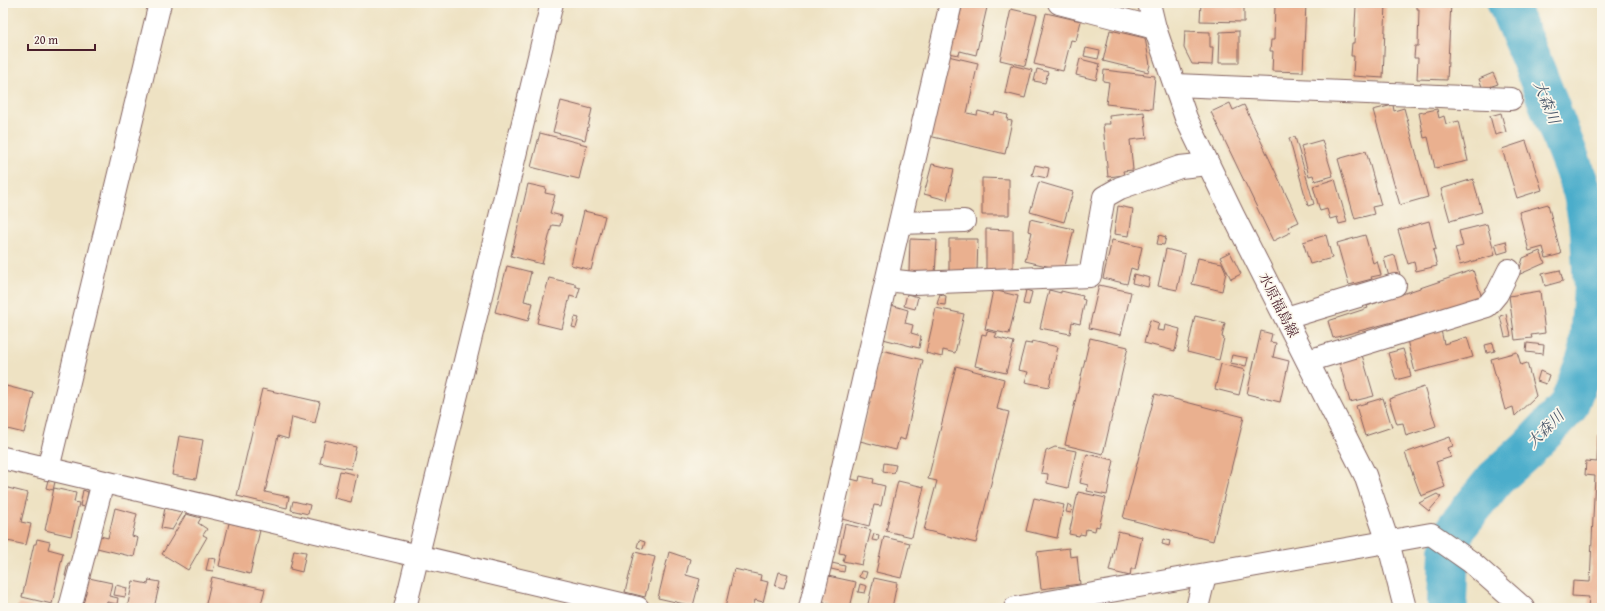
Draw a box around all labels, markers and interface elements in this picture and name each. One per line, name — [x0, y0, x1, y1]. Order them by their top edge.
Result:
scale bar — [28, 26, 95, 52]
text: 20 m — [34, 31, 58, 48]
water label: 大森川 — [1529, 77, 1566, 129]
street label: 水原福島線 — [1254, 269, 1304, 341]
water label: 大森川 — [1522, 404, 1570, 452]

